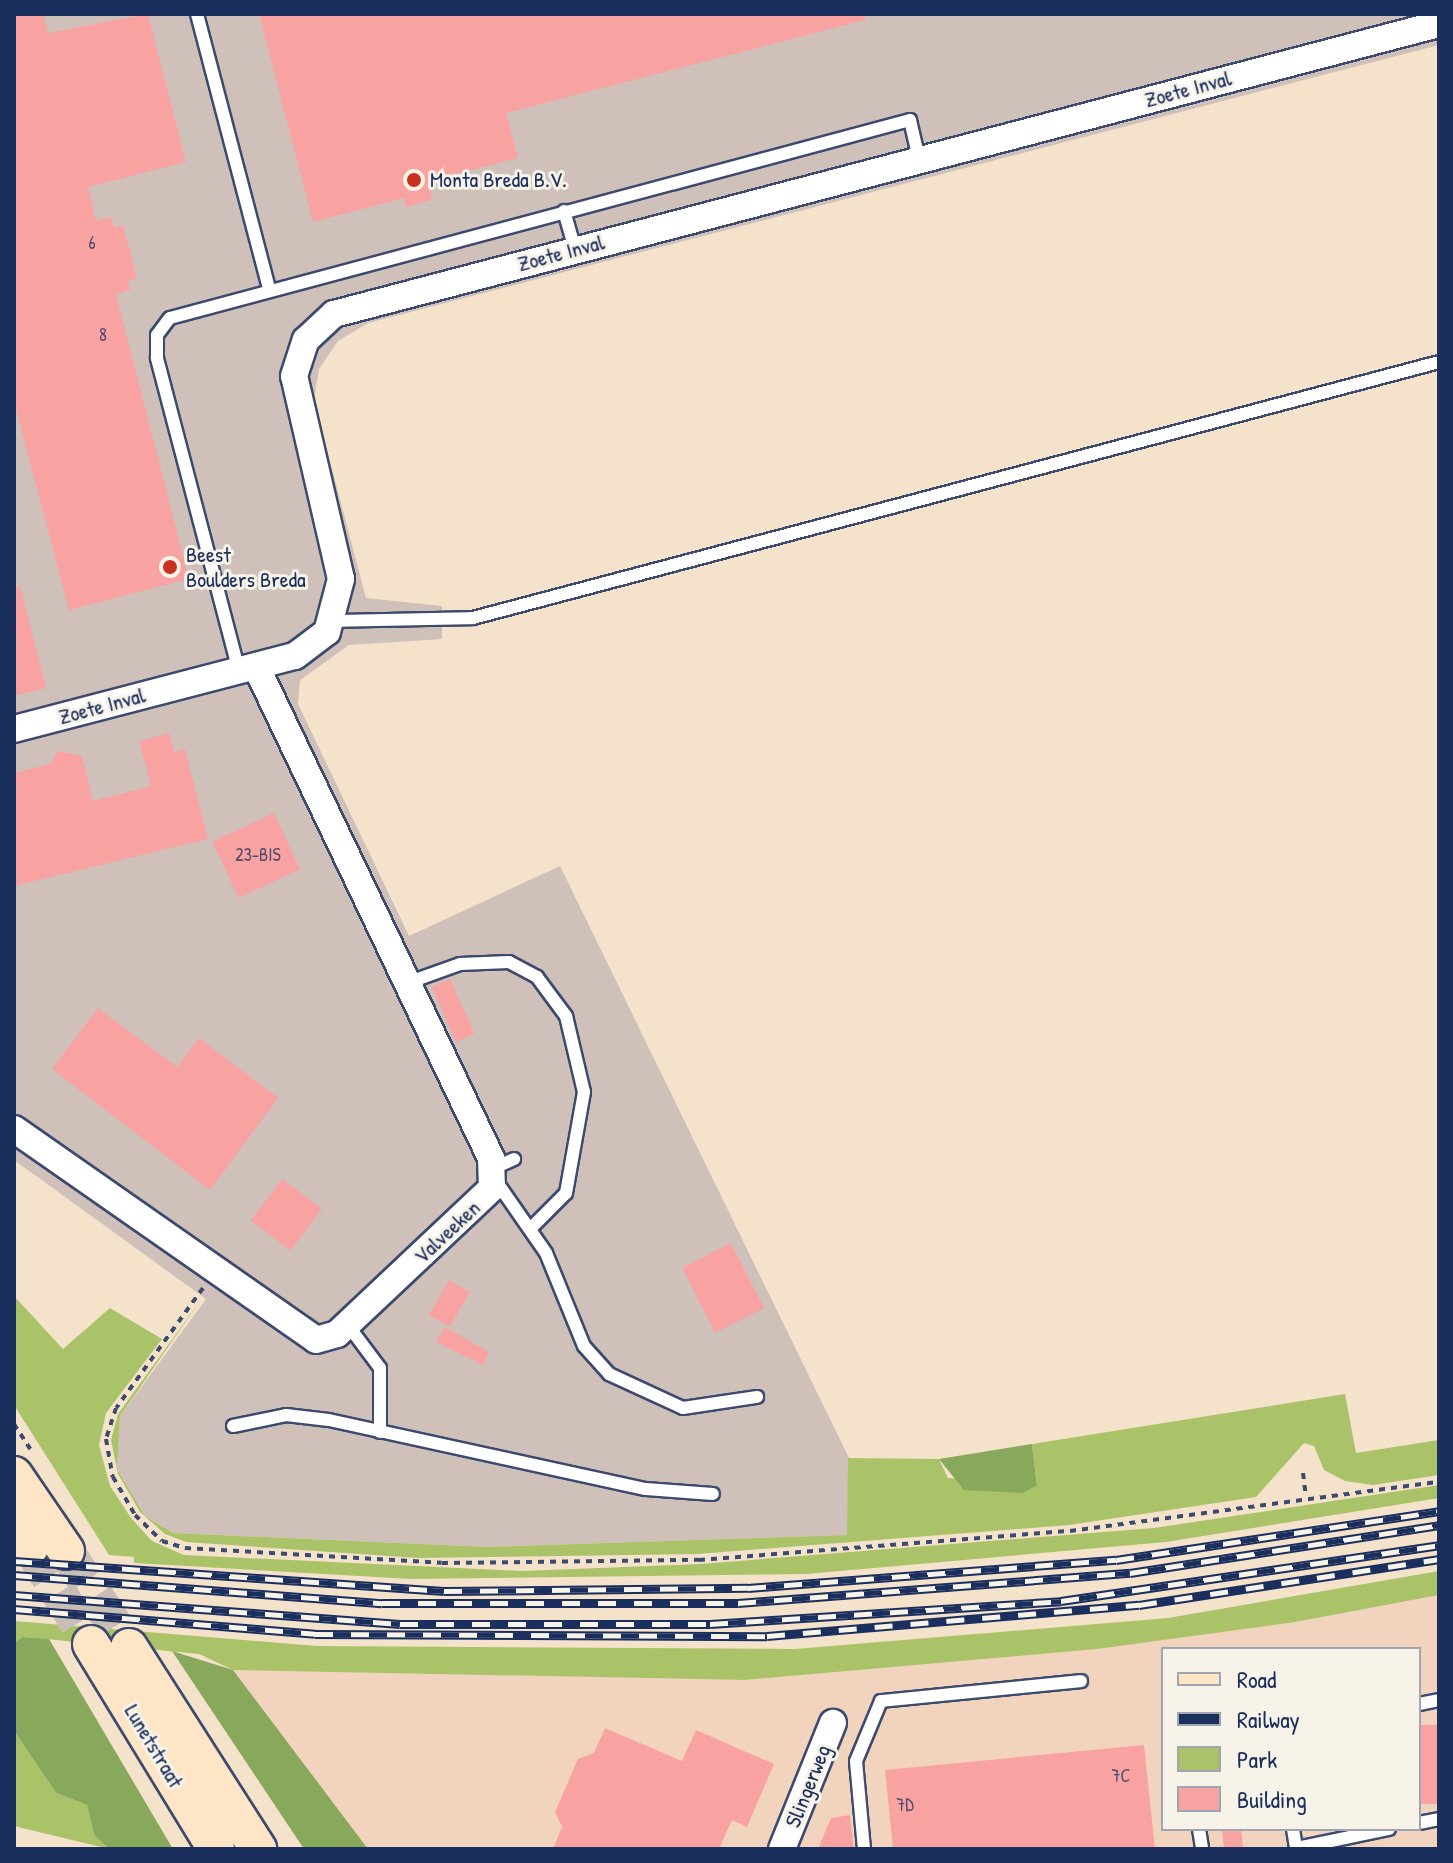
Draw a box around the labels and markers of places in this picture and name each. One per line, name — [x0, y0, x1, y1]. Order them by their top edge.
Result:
place label: Monta Breda B.V. — [430, 167, 567, 193]
marker: Monta Breda B.V. — [405, 171, 423, 189]
place label: Beest Boulders Breda — [186, 541, 306, 592]
marker: Beest Boulders Breda — [161, 558, 179, 576]

